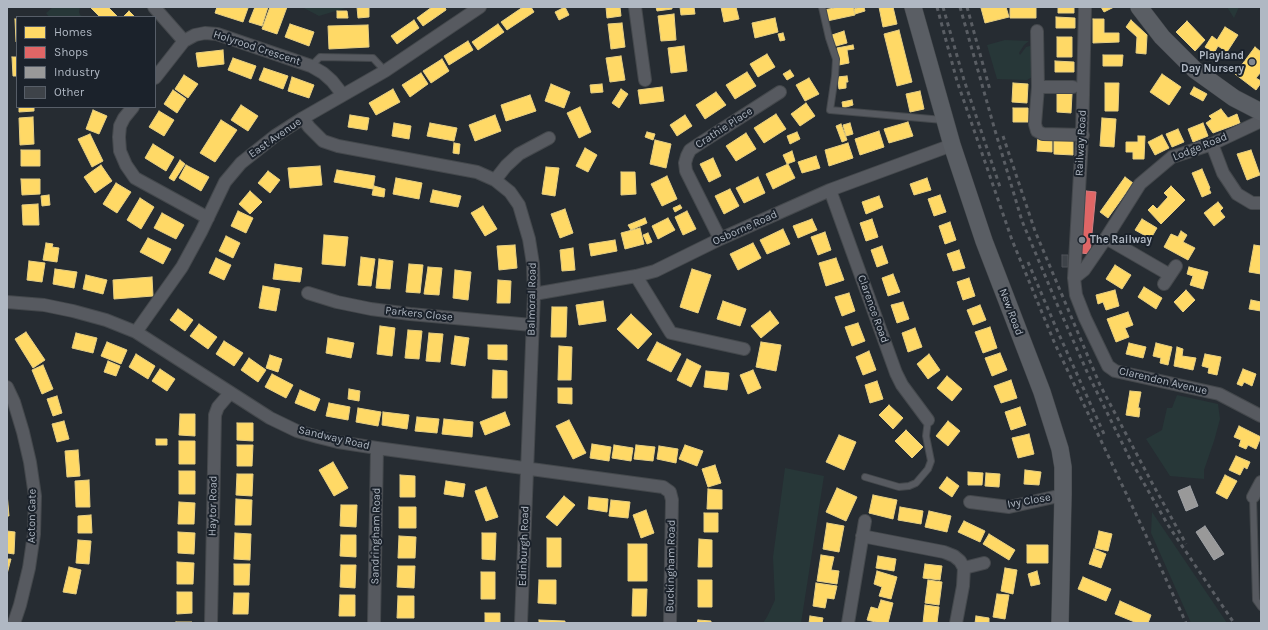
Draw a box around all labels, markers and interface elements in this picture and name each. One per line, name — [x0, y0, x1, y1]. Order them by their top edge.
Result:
legend — [16, 16, 156, 108]
text: Homes — [54, 25, 92, 39]
street label: Holyrood Crescent — [212, 28, 302, 68]
text: Shops — [54, 45, 88, 59]
place label: Playland Day Nursery — [1181, 49, 1244, 75]
marker: Playland Day Nursery — [1247, 57, 1257, 67]
text: Industry — [54, 65, 100, 79]
text: Other — [54, 85, 84, 99]
street label: Crathie Place — [693, 105, 755, 151]
street label: Railway Road — [1073, 110, 1089, 176]
street label: East Avenue — [246, 115, 304, 161]
street label: Lodge Road — [1171, 130, 1229, 164]
street label: Osborne Road — [711, 208, 779, 248]
place label: The Railway — [1090, 233, 1152, 247]
marker: The Railway — [1077, 235, 1087, 245]
street label: Balmoral Road — [525, 262, 539, 336]
street label: Clarence Road — [855, 273, 891, 345]
street label: New Road — [996, 287, 1026, 337]
street label: Parkers Close — [385, 304, 453, 324]
street label: Clarendon Avenue — [1118, 364, 1208, 398]
street label: Sandway Road — [297, 423, 371, 453]
street label: Haytor Road — [206, 476, 220, 536]
street label: Sandringham Road — [369, 487, 383, 585]
street label: Acton Gate — [25, 489, 39, 543]
street label: Ivy Close — [1006, 491, 1052, 511]
street label: Edinburgh Road — [516, 506, 532, 586]
street label: Buckingham Road — [664, 520, 678, 612]

